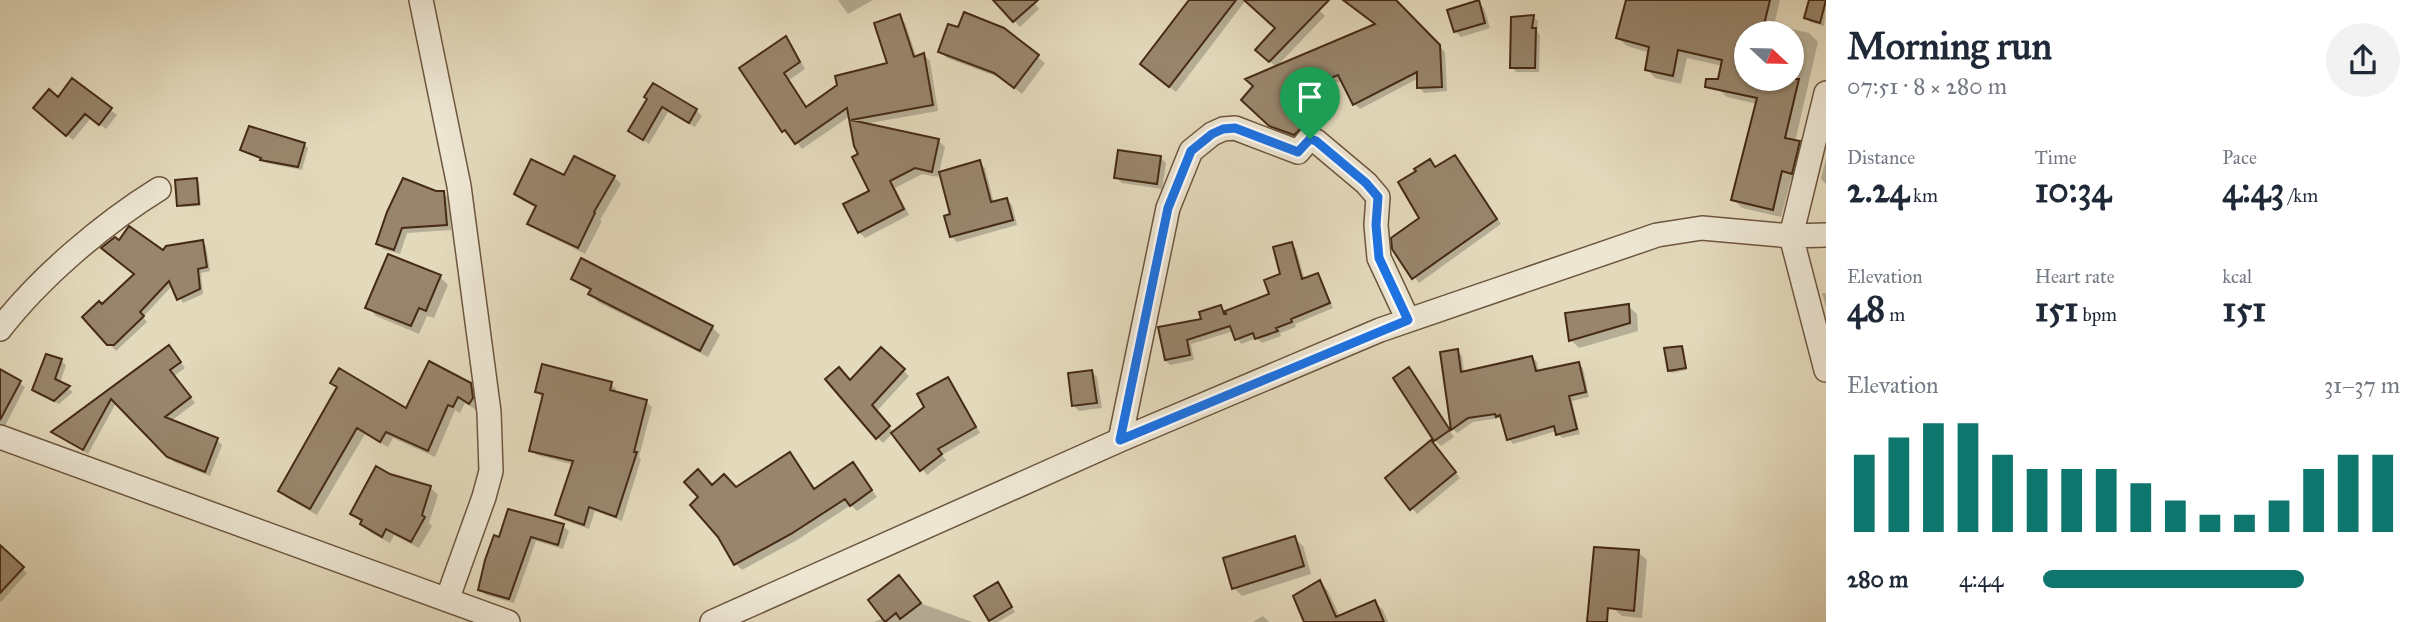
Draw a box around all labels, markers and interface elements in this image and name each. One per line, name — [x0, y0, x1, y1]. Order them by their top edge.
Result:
north arrow — [1734, 21, 1804, 91]
map controls — [1734, 21, 1804, 91]
text: Morning run — [1847, 23, 2052, 69]
button: share — [2326, 23, 2400, 97]
pin — [1280, 67, 1340, 139]
text: 07:51 · 8 × 280 m — [1847, 72, 2007, 100]
icon: arrive — [1291, 78, 1329, 116]
text: Distance — [1847, 146, 1915, 169]
text: Time — [2035, 146, 2077, 169]
text: Pace — [2222, 146, 2257, 169]
text: 2.24 — [1847, 169, 1909, 212]
text: 10:34 — [2035, 169, 2111, 212]
text: 4:43 — [2222, 169, 2284, 212]
text: km — [1909, 184, 1938, 207]
text: /km — [2284, 184, 2318, 207]
text: Elevation — [1847, 265, 1922, 288]
text: Heart rate — [2035, 265, 2115, 288]
text: kcal — [2222, 265, 2252, 288]
text: 48 — [1847, 288, 1885, 331]
text: 151 — [2035, 288, 2078, 331]
text: 151 — [2222, 288, 2266, 331]
text: m — [1885, 303, 1905, 326]
text: bpm — [2078, 303, 2117, 326]
text: Elevation — [1847, 371, 1938, 399]
text: 31–37 m — [2324, 371, 2400, 399]
text: 280 m — [1847, 565, 1908, 593]
text: 4:44 — [1959, 565, 2003, 593]

